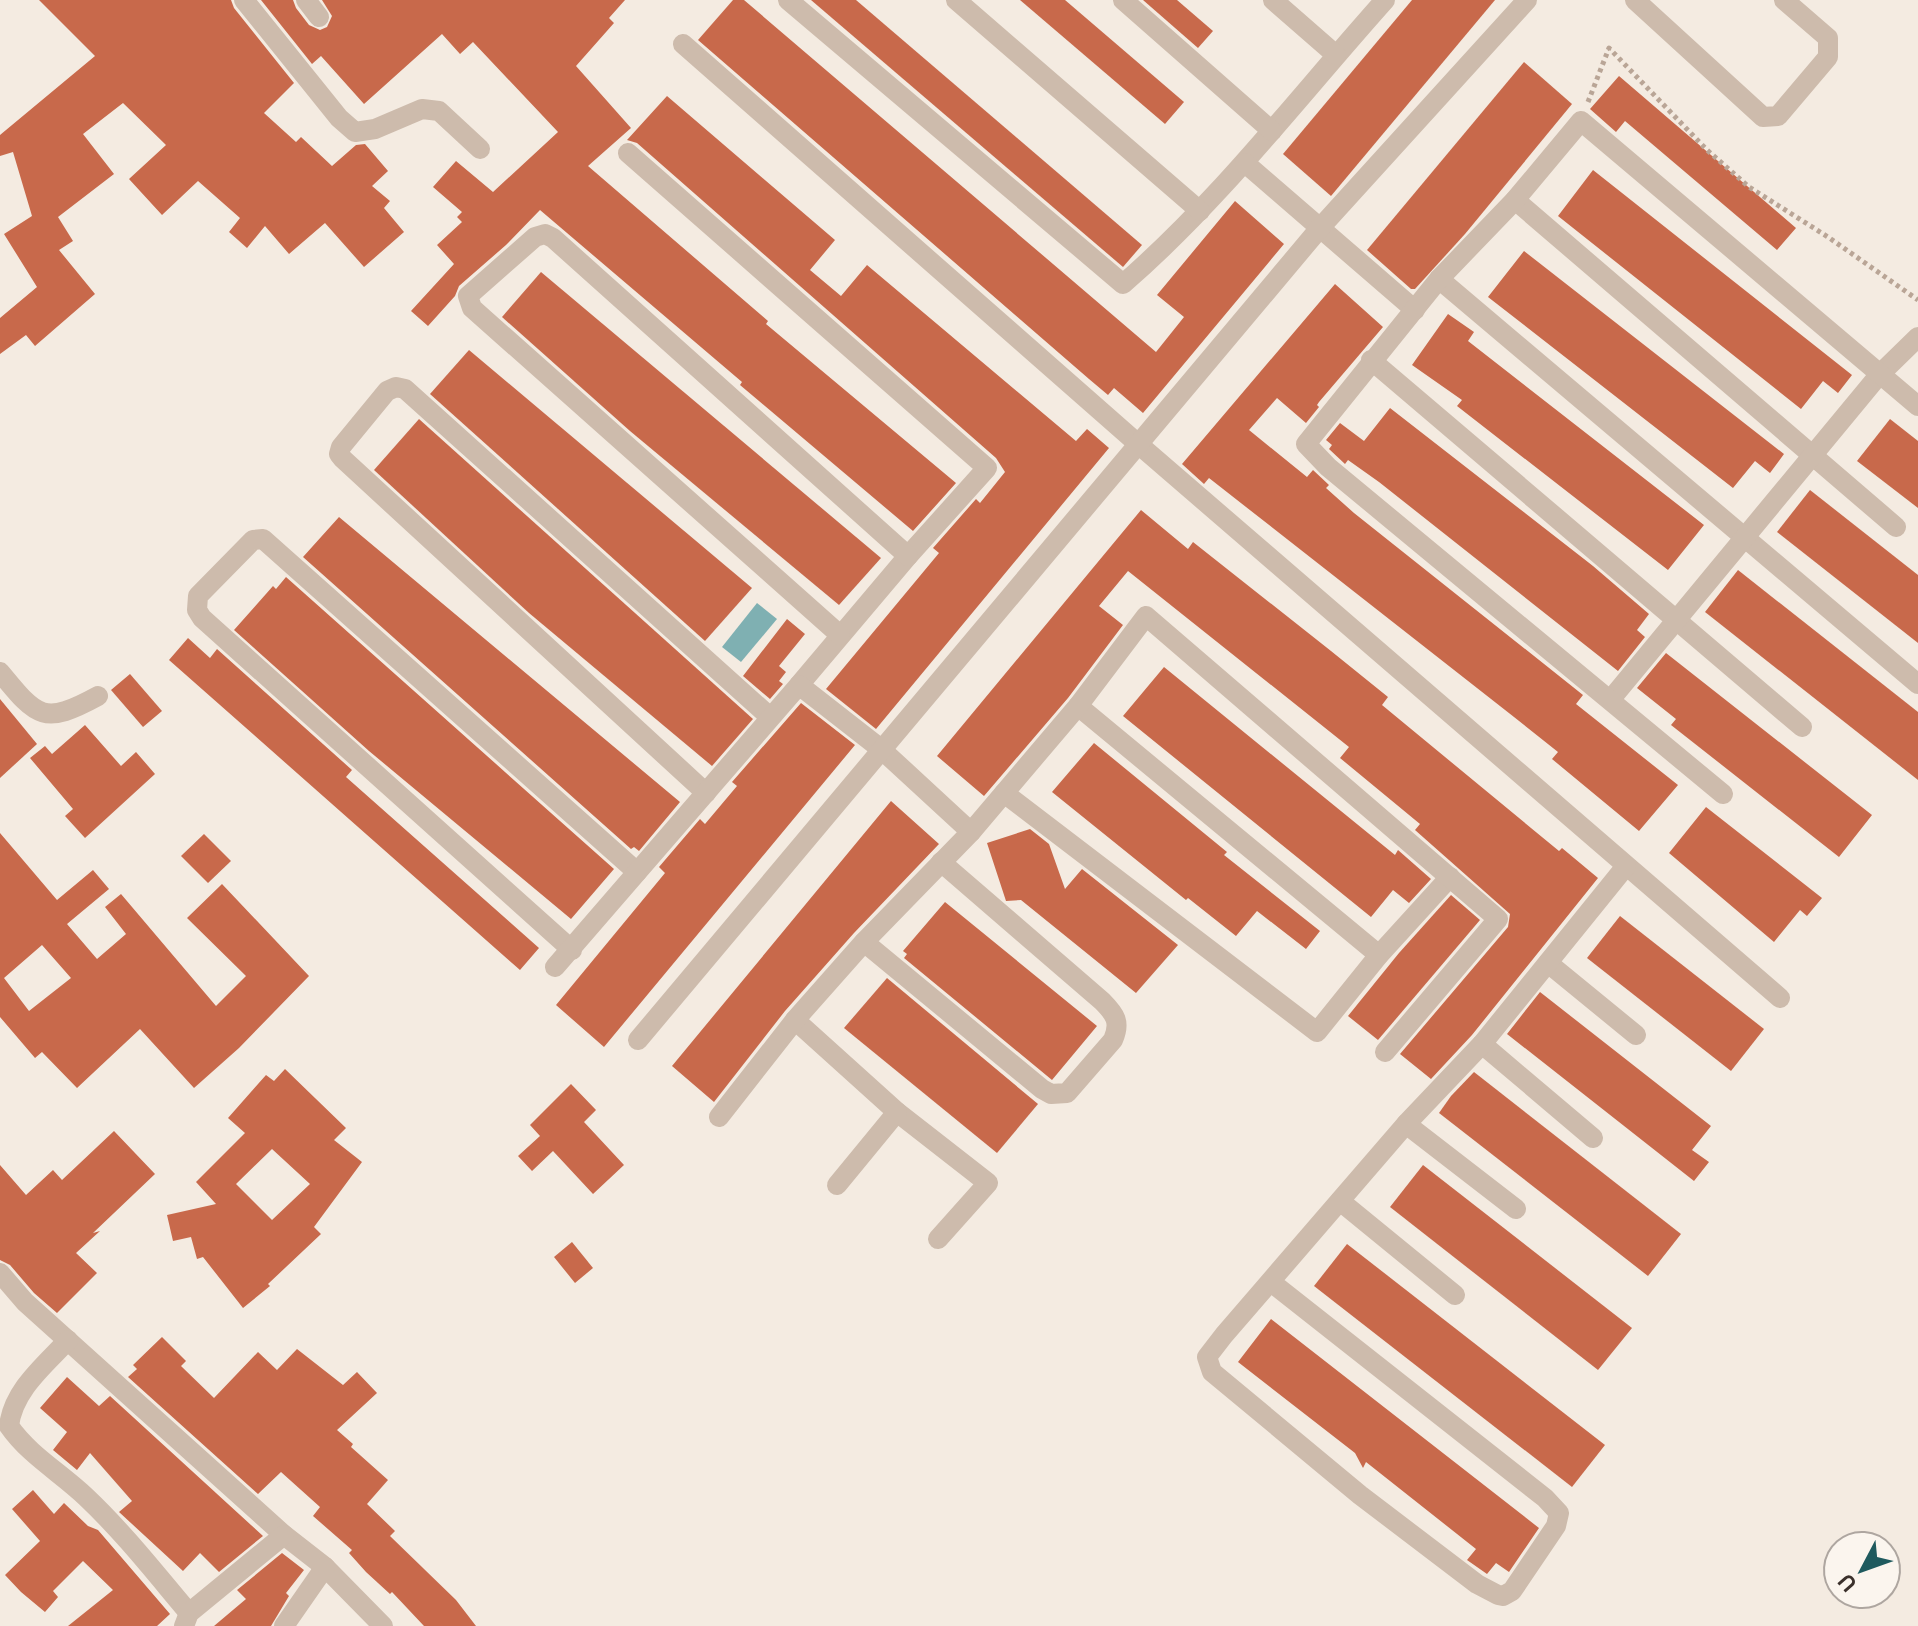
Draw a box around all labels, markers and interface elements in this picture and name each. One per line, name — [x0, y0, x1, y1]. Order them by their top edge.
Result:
north arrow — [1822, 1530, 1902, 1610]
text: U — [1831, 1568, 1863, 1598]

